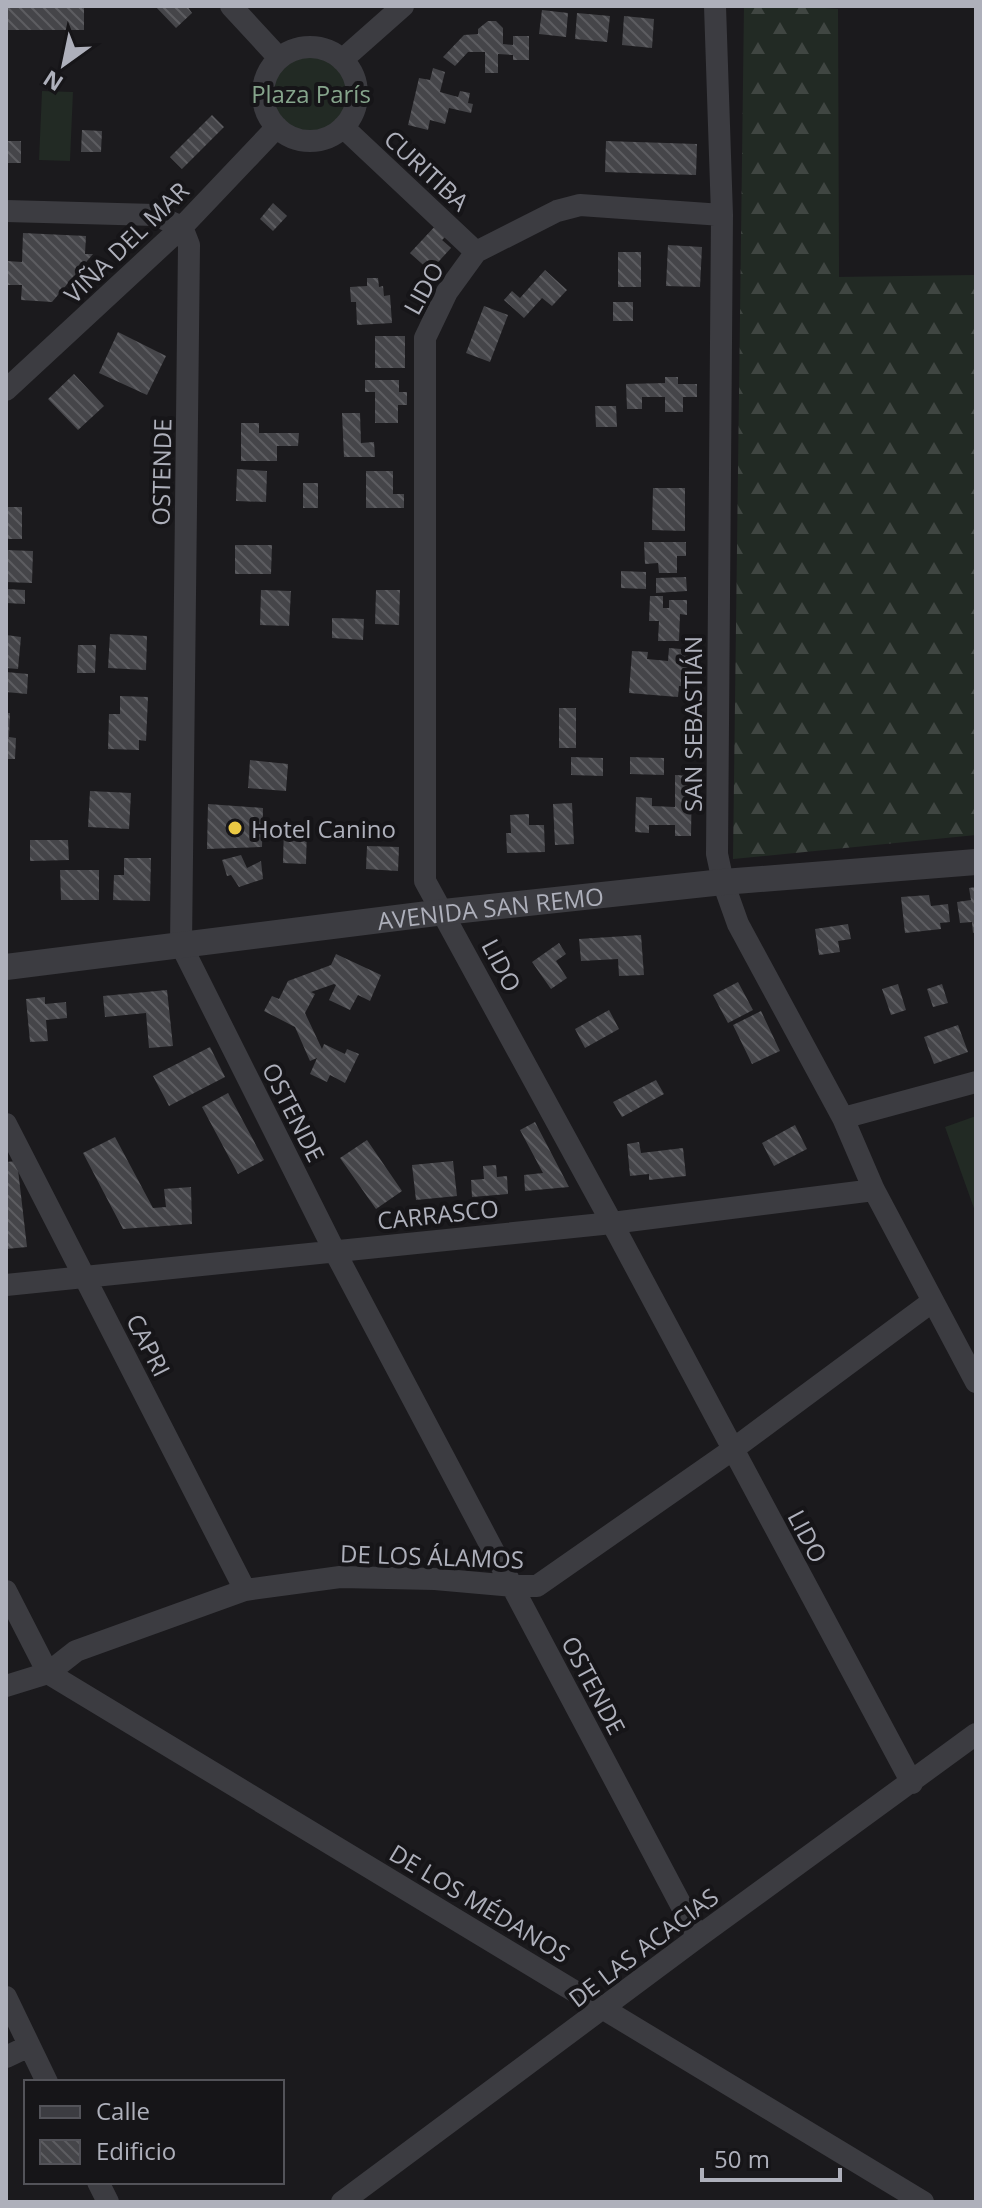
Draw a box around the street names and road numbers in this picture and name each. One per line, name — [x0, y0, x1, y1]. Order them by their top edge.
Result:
street label: CURITIBA — [377, 122, 477, 218]
street label: VIÑA DEL MAR — [56, 174, 196, 310]
street label: LIDO — [395, 256, 451, 320]
street label: OSTENDE — [144, 418, 178, 526]
street label: SAN SEBASTIÁN — [676, 636, 709, 812]
street label: AVENIDA SAN REMO — [375, 878, 605, 937]
street label: LIDO — [474, 933, 530, 997]
street label: OSTENDE — [255, 1057, 333, 1167]
street label: CARRASCO — [376, 1191, 500, 1237]
street label: CAPRI — [119, 1308, 179, 1382]
street label: LIDO — [780, 1504, 836, 1568]
street label: DE LOS ÁLAMOS — [340, 1536, 524, 1576]
street label: OSTENDE — [554, 1630, 634, 1740]
street label: DE LOS MÉDANOS — [384, 1836, 576, 1970]
street label: DE LAS ACACIAS — [561, 1880, 725, 2014]

